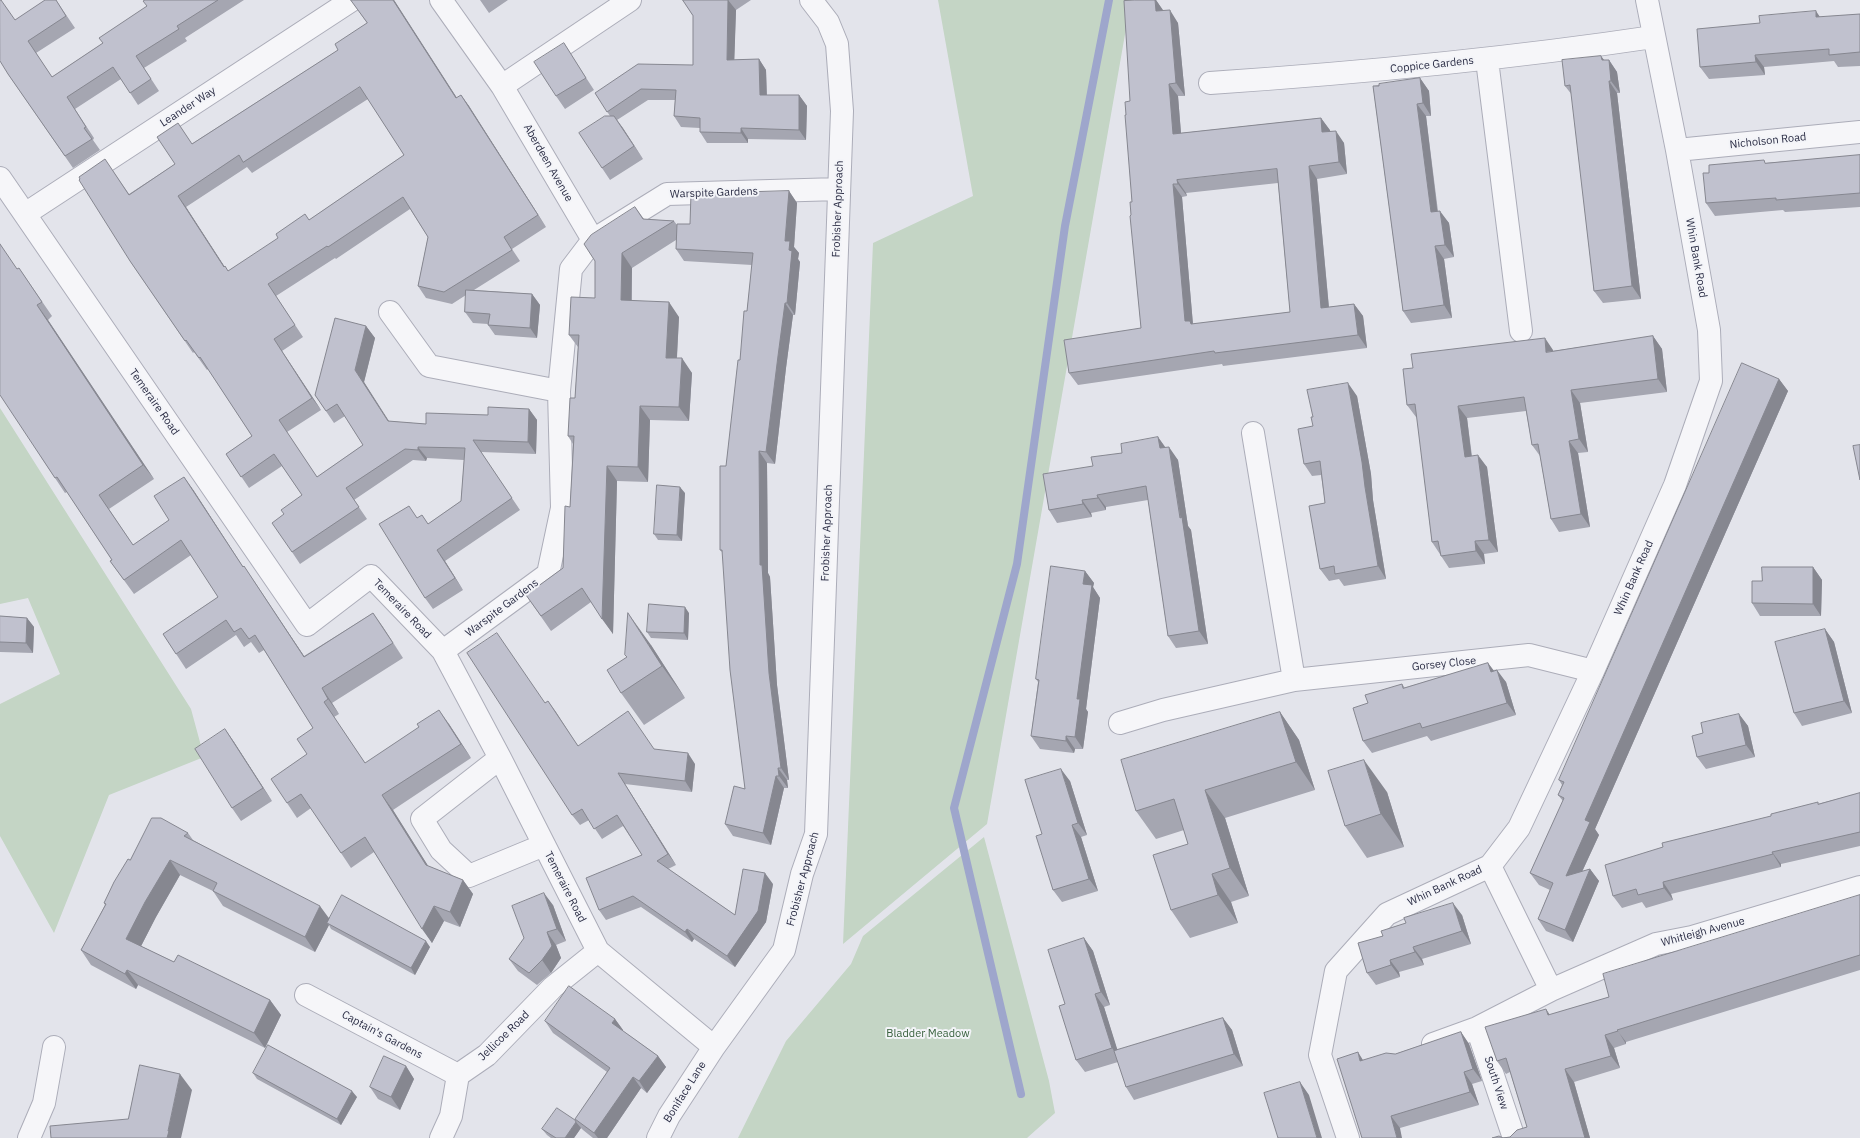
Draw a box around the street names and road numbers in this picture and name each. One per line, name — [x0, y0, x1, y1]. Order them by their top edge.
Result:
street label: Coppice Gardens — [1389, 54, 1475, 76]
street label: Leander Way — [158, 84, 218, 130]
street label: Aberdeen Avenue — [520, 122, 576, 204]
street label: Nicholson Road — [1729, 130, 1807, 152]
street label: Frobisher Approach — [830, 160, 846, 258]
street label: Warspite Gardens — [670, 185, 758, 201]
street label: Whin Bank Road — [1682, 217, 1710, 299]
street label: Temeraire Road — [126, 366, 182, 438]
street label: Frobisher Approach — [819, 484, 835, 582]
street label: Whin Bank Road — [1612, 538, 1656, 618]
street label: Temeraire Road — [370, 576, 434, 642]
street label: Warspite Gardens — [463, 576, 541, 640]
street label: Gorsey Close — [1411, 654, 1477, 674]
street label: Frobisher Approach — [784, 830, 822, 928]
street label: Temeraire Road — [541, 849, 589, 925]
street label: Whin Bank Road — [1406, 863, 1484, 909]
street label: Whitleigh Avenue — [1660, 915, 1746, 949]
street label: Captain's Gardens — [339, 1008, 425, 1062]
street label: Jellicoe Road — [476, 1008, 532, 1064]
street label: South View — [1481, 1055, 1511, 1111]
street label: Boniface Lane — [661, 1059, 709, 1125]

